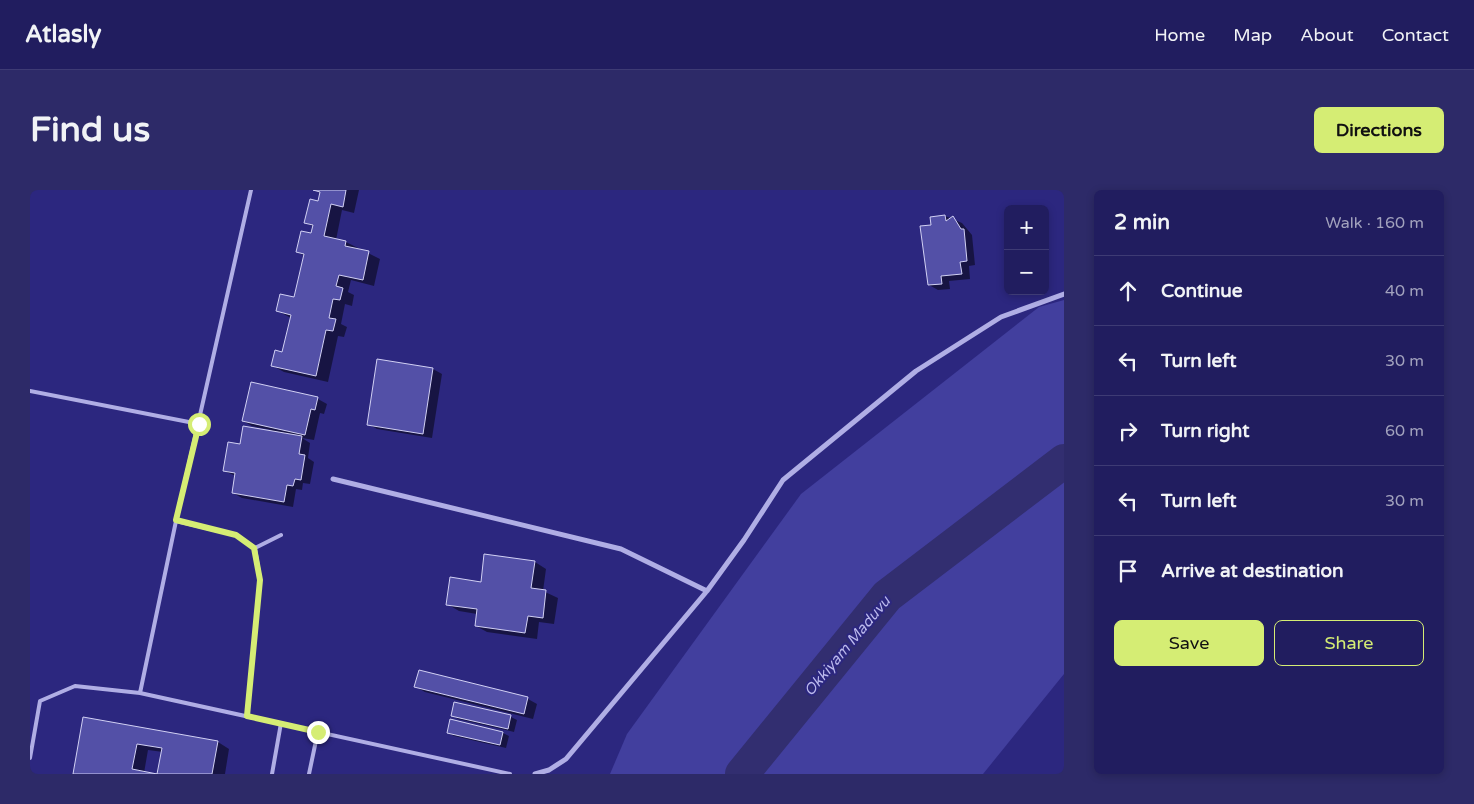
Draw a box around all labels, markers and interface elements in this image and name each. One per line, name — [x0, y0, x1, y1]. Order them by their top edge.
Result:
text: Atlasly — [25, 20, 101, 49]
text: Home — [1154, 24, 1205, 46]
text: Map — [1233, 24, 1272, 46]
text: About — [1300, 24, 1354, 46]
text: Contact — [1382, 24, 1449, 46]
button: Directions — [1314, 107, 1444, 153]
text: Find us — [30, 109, 150, 151]
map controls — [1004, 205, 1049, 295]
button: + — [1004, 205, 1049, 250]
text: 2 min — [1114, 210, 1170, 235]
text: Walk · 160 m — [1325, 213, 1424, 233]
button: − — [1004, 250, 1049, 295]
icon: ahead — [1114, 277, 1142, 305]
text: Continue — [1161, 280, 1243, 302]
text: 40 m — [1385, 281, 1424, 301]
icon: left — [1114, 347, 1142, 375]
text: Turn left — [1161, 350, 1237, 372]
text: 30 m — [1385, 351, 1424, 371]
route start — [188, 413, 211, 436]
icon: right — [1114, 417, 1142, 445]
text: Turn right — [1161, 420, 1249, 442]
text: 60 m — [1385, 421, 1424, 441]
icon: left — [1114, 487, 1142, 515]
text: Turn left — [1161, 490, 1237, 512]
text: 30 m — [1385, 491, 1424, 511]
icon: arrive — [1114, 557, 1142, 585]
text: Arrive at destination — [1161, 560, 1344, 582]
water label: Okkiyam Maduvu — [800, 592, 895, 700]
button: Save — [1114, 620, 1264, 666]
button: Share — [1274, 620, 1424, 666]
route end — [307, 721, 330, 744]

